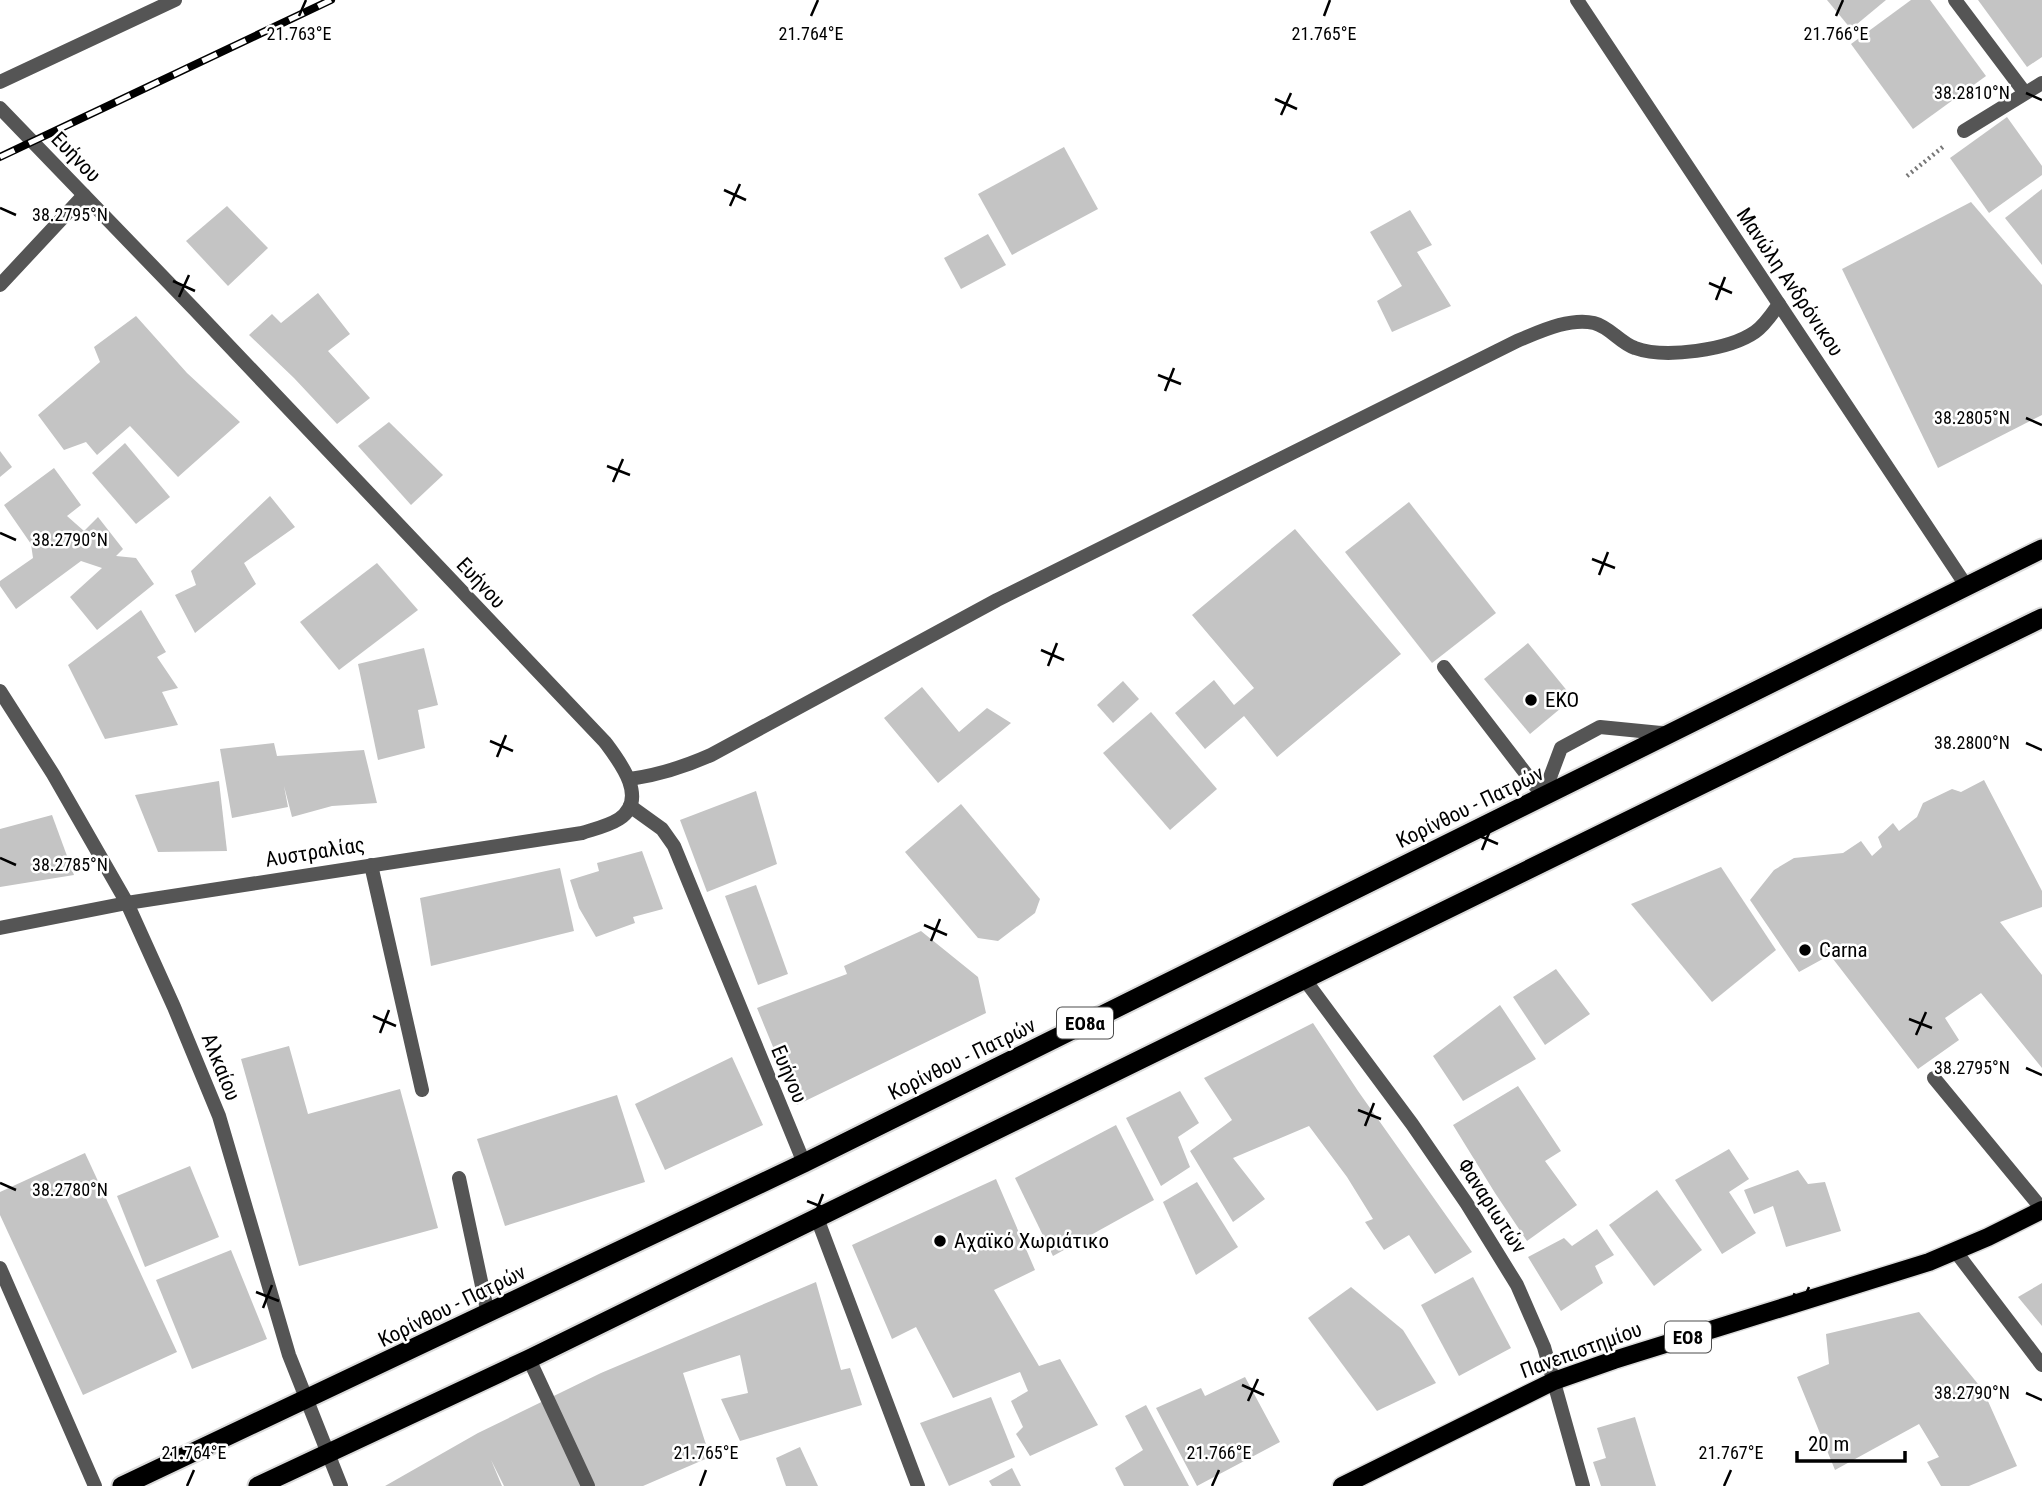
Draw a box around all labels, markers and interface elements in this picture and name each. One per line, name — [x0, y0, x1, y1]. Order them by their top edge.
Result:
text: 21.763°E — [267, 23, 331, 44]
text: 21.764°E — [779, 23, 843, 44]
text: 21.765°E — [1292, 23, 1356, 44]
text: 21.766°E — [1804, 23, 1868, 44]
text: 38.2810°N — [1934, 82, 2010, 103]
street label: Ευήνου — [46, 127, 106, 187]
street label: Μανώλη Ανδρόνικου — [1731, 203, 1849, 361]
text: 38.2795°N — [32, 204, 108, 225]
text: 38.2805°N — [1934, 407, 2010, 428]
text: 38.2790°N — [32, 529, 108, 550]
street label: Ευήνου — [452, 553, 510, 613]
place label: EKO — [1545, 688, 1579, 712]
marker: EKO — [1523, 692, 1539, 708]
text: 38.2800°N — [1934, 732, 2010, 753]
street label: Κορίνθου - Πατρών — [1392, 761, 1548, 853]
street label: Αυστραλίας — [264, 832, 366, 872]
text: 38.2785°N — [32, 854, 108, 875]
place label: Carna — [1819, 938, 1868, 962]
marker: Carna — [1797, 942, 1813, 958]
road number: ΕΟ8α — [1057, 1007, 1113, 1038]
street label: Κορίνθου - Πατρών — [884, 1013, 1040, 1105]
street label: Αλκαίου — [197, 1030, 245, 1104]
street label: Ευήνου — [766, 1042, 812, 1106]
text: 38.2795°N — [1934, 1057, 2010, 1078]
street label: Φαναριωτών — [1453, 1154, 1531, 1258]
text: 38.2780°N — [32, 1179, 108, 1200]
place label: Αχαϊκό Χωριάτικο — [954, 1229, 1109, 1253]
marker: Αχαϊκό Χωριάτικο — [932, 1233, 948, 1249]
street label: Κορίνθου - Πατρών — [374, 1260, 530, 1352]
street label: Πανεπιστημίου — [1517, 1317, 1645, 1383]
road number: ΕΟ8 — [1665, 1322, 1711, 1352]
text: 38.2790°N — [1934, 1382, 2010, 1403]
scale bar — [1797, 1420, 1906, 1464]
text: 20 m — [1808, 1432, 1849, 1456]
text: 21.764°E — [162, 1442, 226, 1463]
text: 21.765°E — [674, 1442, 738, 1463]
text: 21.766°E — [1187, 1442, 1251, 1463]
text: 21.767°E — [1699, 1442, 1763, 1463]

